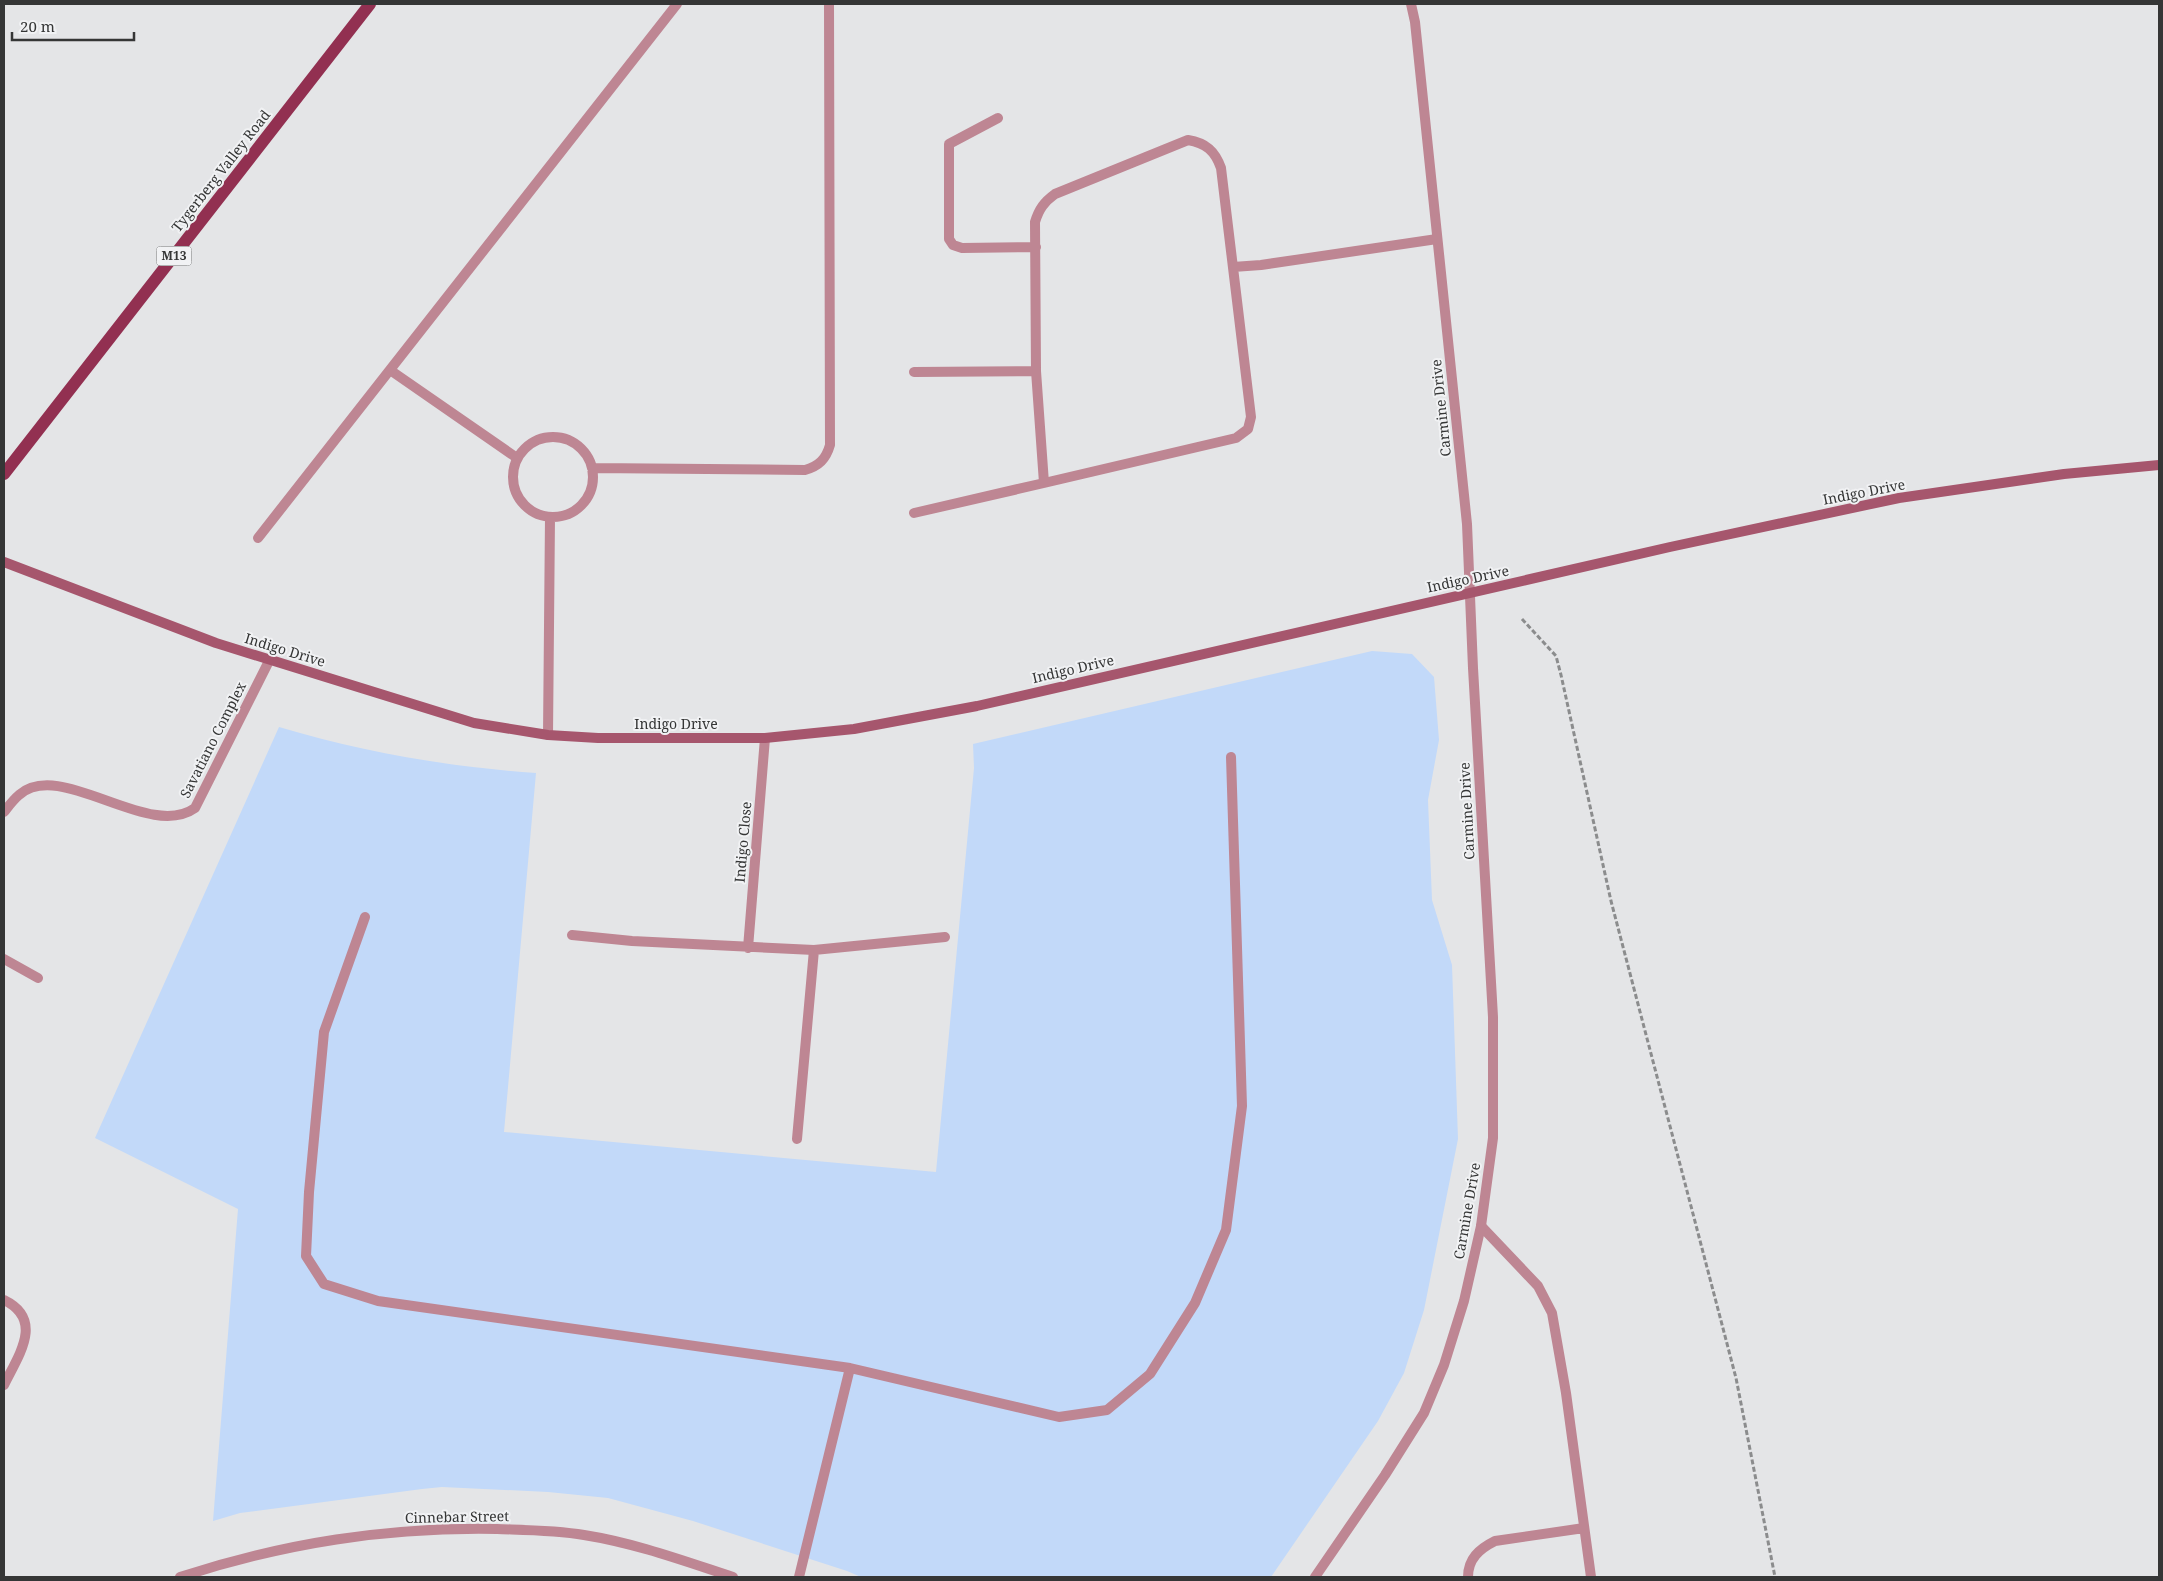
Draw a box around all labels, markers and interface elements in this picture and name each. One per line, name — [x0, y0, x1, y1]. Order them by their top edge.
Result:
scale bar — [12, 10, 135, 42]
text: 20 m — [20, 16, 55, 36]
street label: Tygerberg Valley Road — [167, 105, 274, 236]
road number: M13 — [156, 247, 192, 266]
street label: Carmine Drive — [1426, 358, 1455, 458]
street label: Indigo Drive — [1821, 474, 1907, 509]
street label: Indigo Drive — [1425, 561, 1511, 596]
street label: Indigo Drive — [243, 628, 328, 671]
street label: Indigo Drive — [1030, 650, 1116, 687]
street label: Savatiano Complex — [175, 678, 250, 801]
street label: Indigo Drive — [634, 714, 718, 733]
street label: Carmine Drive — [1454, 762, 1479, 860]
street label: Indigo Close — [729, 801, 756, 883]
street label: Carmine Drive — [1449, 1161, 1484, 1261]
street label: Cinnebar Street — [405, 1506, 509, 1527]

